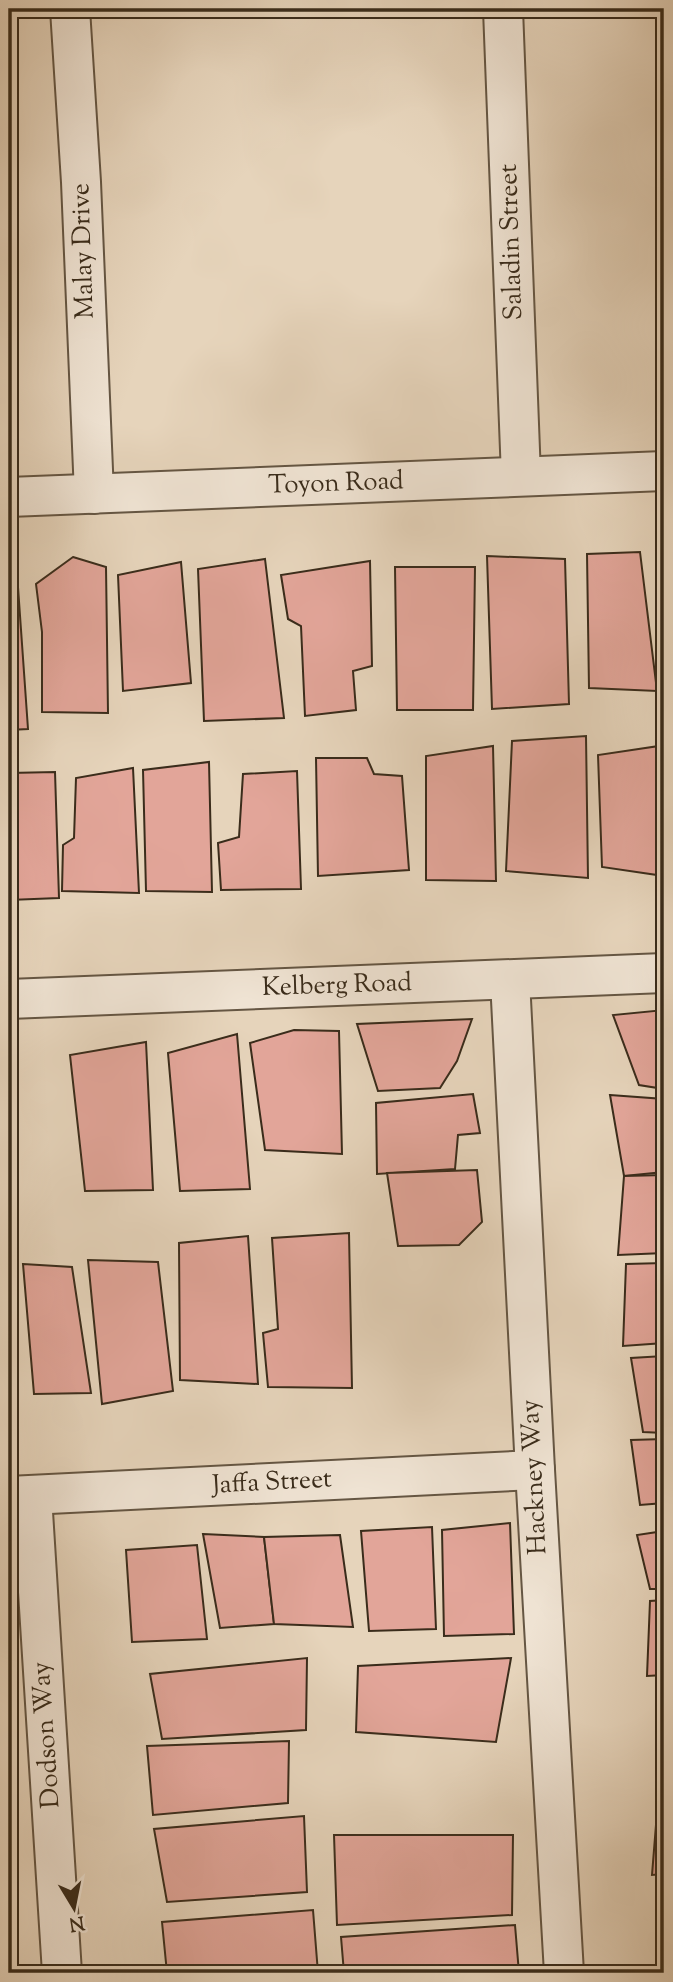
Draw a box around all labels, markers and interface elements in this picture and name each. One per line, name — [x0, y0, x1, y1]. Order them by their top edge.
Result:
street label: Saladin Street — [491, 163, 533, 321]
street label: Malay Drive — [63, 182, 105, 320]
street label: Toyon Road — [268, 463, 405, 505]
street label: Kelberg Road — [261, 965, 413, 1007]
street label: Hackney Way — [512, 1398, 558, 1555]
street label: Jaffa Street — [209, 1461, 333, 1505]
street label: Dodson Way — [23, 1660, 71, 1810]
north arrow — [38, 1874, 108, 1944]
text: N — [67, 1908, 86, 1937]

